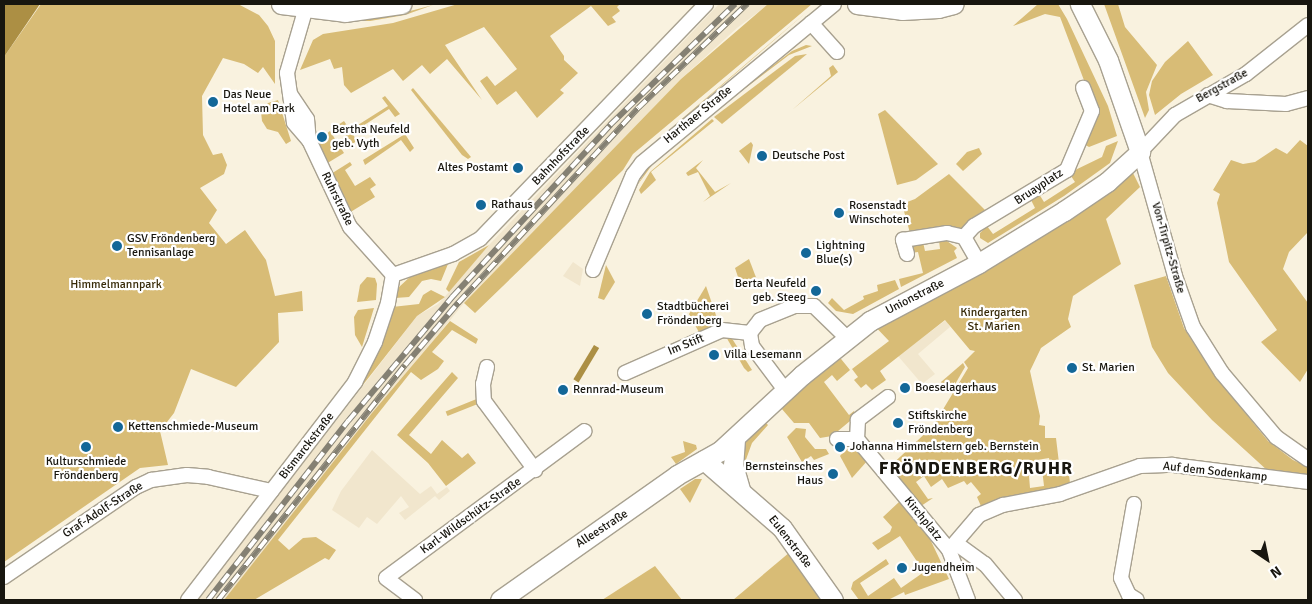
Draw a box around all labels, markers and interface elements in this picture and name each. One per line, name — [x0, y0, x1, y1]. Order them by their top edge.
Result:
street label: Bergstraße — [1193, 66, 1251, 106]
street label: Harthaer Straße — [661, 83, 735, 147]
place label: Das Neue Hotel am Park — [223, 88, 295, 116]
marker: Das Neue Hotel am Park — [207, 96, 219, 108]
place label: Bertha Neufeld geb. Vyth — [332, 123, 410, 151]
street label: Bahnhofstraße — [529, 123, 593, 189]
marker: Bertha Neufeld geb. Vyth — [316, 131, 328, 143]
place label: Deutsche Post — [772, 149, 845, 163]
marker: Deutsche Post — [756, 150, 768, 162]
place label: Altes Postamt — [437, 161, 508, 175]
marker: Altes Postamt — [512, 162, 524, 174]
street label: Bruayplatz — [1012, 166, 1066, 208]
street label: Ruhrstraße — [318, 170, 356, 228]
place label: Rathaus — [491, 198, 533, 212]
marker: Rathaus — [475, 199, 487, 211]
place label: Rosenstadt Winschoten — [849, 199, 909, 227]
street label: Von-Tirpitz-Straße — [1148, 201, 1188, 295]
marker: Rosenstadt Winschoten — [833, 207, 845, 219]
place label: GSV Fröndenberg Tennisanlage — [127, 232, 215, 260]
place label: Lightning Blue(s) — [816, 239, 865, 267]
marker: GSV Fröndenberg Tennisanlage — [111, 240, 123, 252]
marker: Lightning Blue(s) — [800, 247, 812, 259]
street label: Unionstraße — [883, 276, 947, 318]
place label: Berta Neufeld geb. Steeg — [735, 277, 806, 305]
park label: Himmelmannpark — [70, 278, 162, 292]
marker: Berta Neufeld geb. Steeg — [810, 285, 822, 297]
place label: Stadtbücherei Fröndenberg — [657, 300, 729, 328]
park label: Kindergarten St. Marien — [960, 306, 1028, 334]
marker: Stadtbücherei Fröndenberg — [641, 308, 653, 320]
street label: Im Stift — [666, 331, 706, 359]
place label: Villa Lesemann — [724, 348, 802, 362]
marker: Villa Lesemann — [708, 349, 720, 361]
place label: St. Marien — [1082, 361, 1135, 375]
marker: St. Marien — [1066, 362, 1078, 374]
place label: Boeselagerhaus — [915, 381, 997, 395]
marker: Boeselagerhaus — [899, 382, 911, 394]
place label: Rennrad-Museum — [573, 383, 664, 397]
marker: Rennrad-Museum — [557, 384, 569, 396]
place label: Stiftskirche Fröndenberg — [908, 409, 973, 437]
street label: Bismarckstraße — [276, 410, 338, 482]
marker: Stiftskirche Fröndenberg — [892, 417, 904, 429]
place label: Kettenschmiede-Museum — [128, 420, 258, 434]
marker: Kettenschmiede-Museum — [112, 421, 124, 433]
place label: Johanna Himmelstern geb. Bernstein — [850, 440, 1039, 454]
marker: Kulturschmiede Fröndenberg — [80, 441, 92, 453]
marker: Johanna Himmelstern geb. Bernstein — [834, 441, 846, 453]
place label: Kulturschmiede Fröndenberg — [46, 455, 126, 483]
district label: FRÖNDENBERG/RUHR — [877, 457, 1075, 479]
street label: Auf dem Sodenkamp — [1162, 459, 1268, 485]
place label: Bernsteinsches Haus — [745, 460, 823, 488]
marker: Bernsteinsches Haus — [827, 468, 839, 480]
street label: Karl-Wildschütz-Straße — [418, 475, 524, 557]
street label: Graf-Adolf-Straße — [60, 479, 146, 541]
street label: Kirchplatz — [901, 494, 945, 544]
street label: Alleestraße — [573, 507, 631, 551]
street label: Eulenstraße — [765, 513, 815, 571]
north arrow — [1242, 534, 1292, 584]
place label: Jugendheim — [912, 561, 975, 575]
marker: Jugendheim — [896, 562, 908, 574]
text: N — [1267, 562, 1284, 582]

